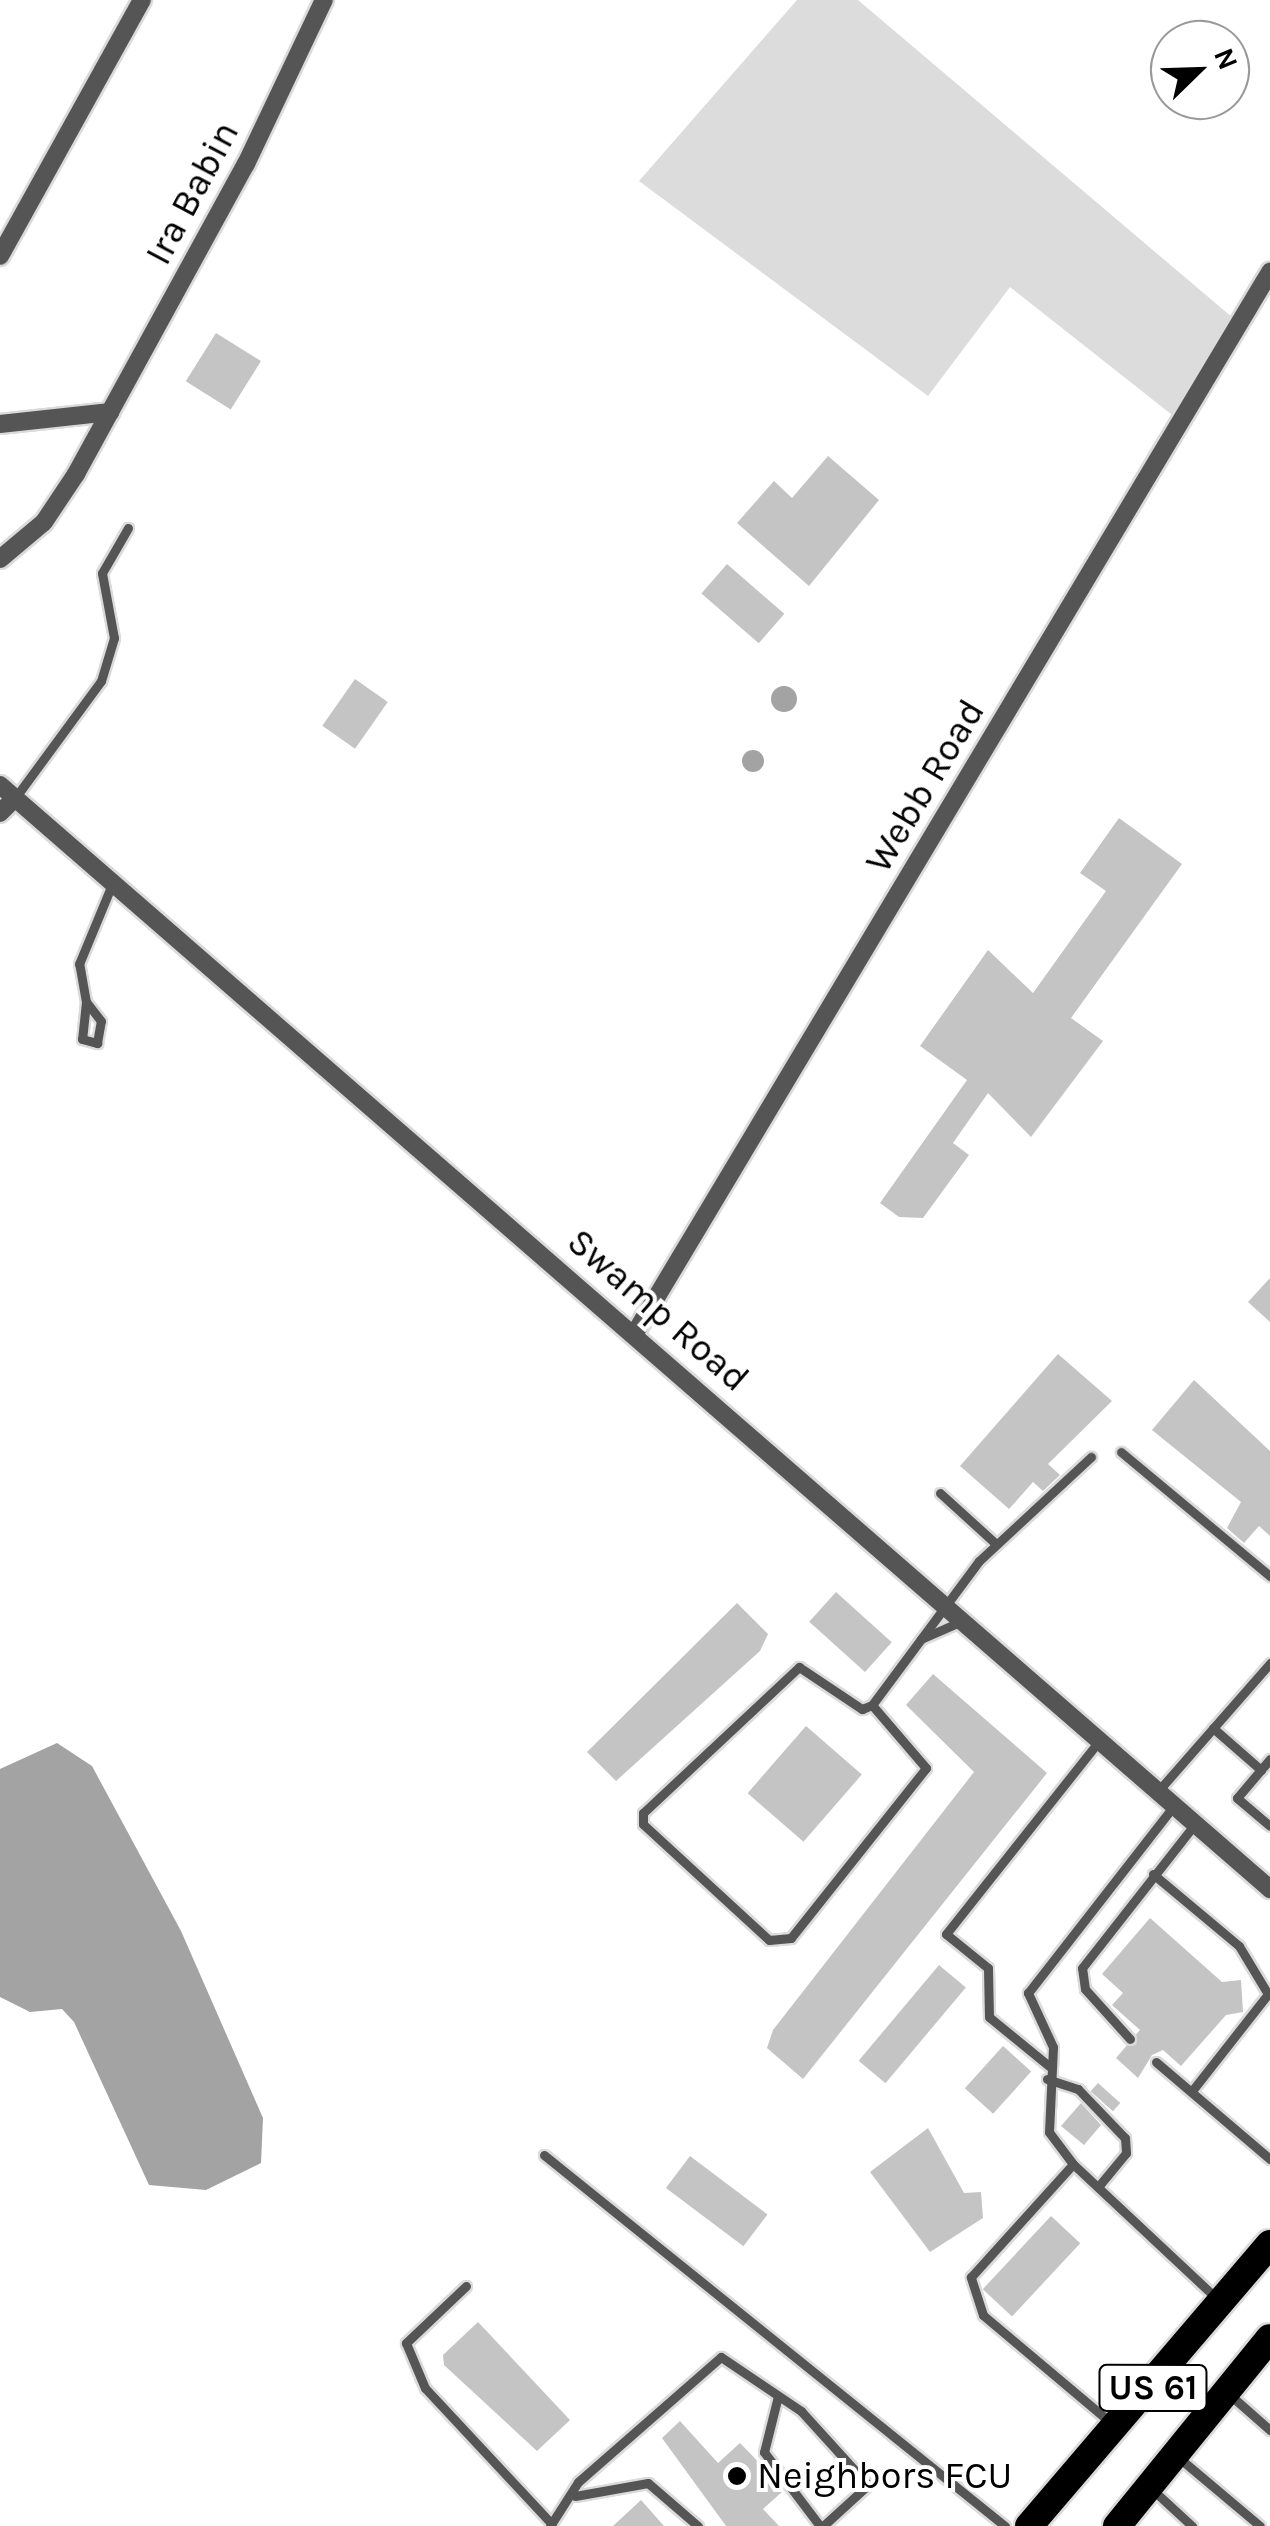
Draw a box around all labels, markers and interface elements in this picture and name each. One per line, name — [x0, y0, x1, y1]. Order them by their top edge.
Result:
north arrow — [1150, 20, 1250, 120]
text: N — [1207, 43, 1245, 75]
street label: Ira Babin — [135, 114, 249, 272]
street label: Webb Road — [856, 691, 994, 881]
street label: Swamp Road — [558, 1219, 758, 1401]
road number: US 61 — [1098, 2358, 1208, 2418]
place label: Neighbors FCU — [757, 2453, 1012, 2499]
marker: Neighbors FCU — [726, 2465, 748, 2487]

